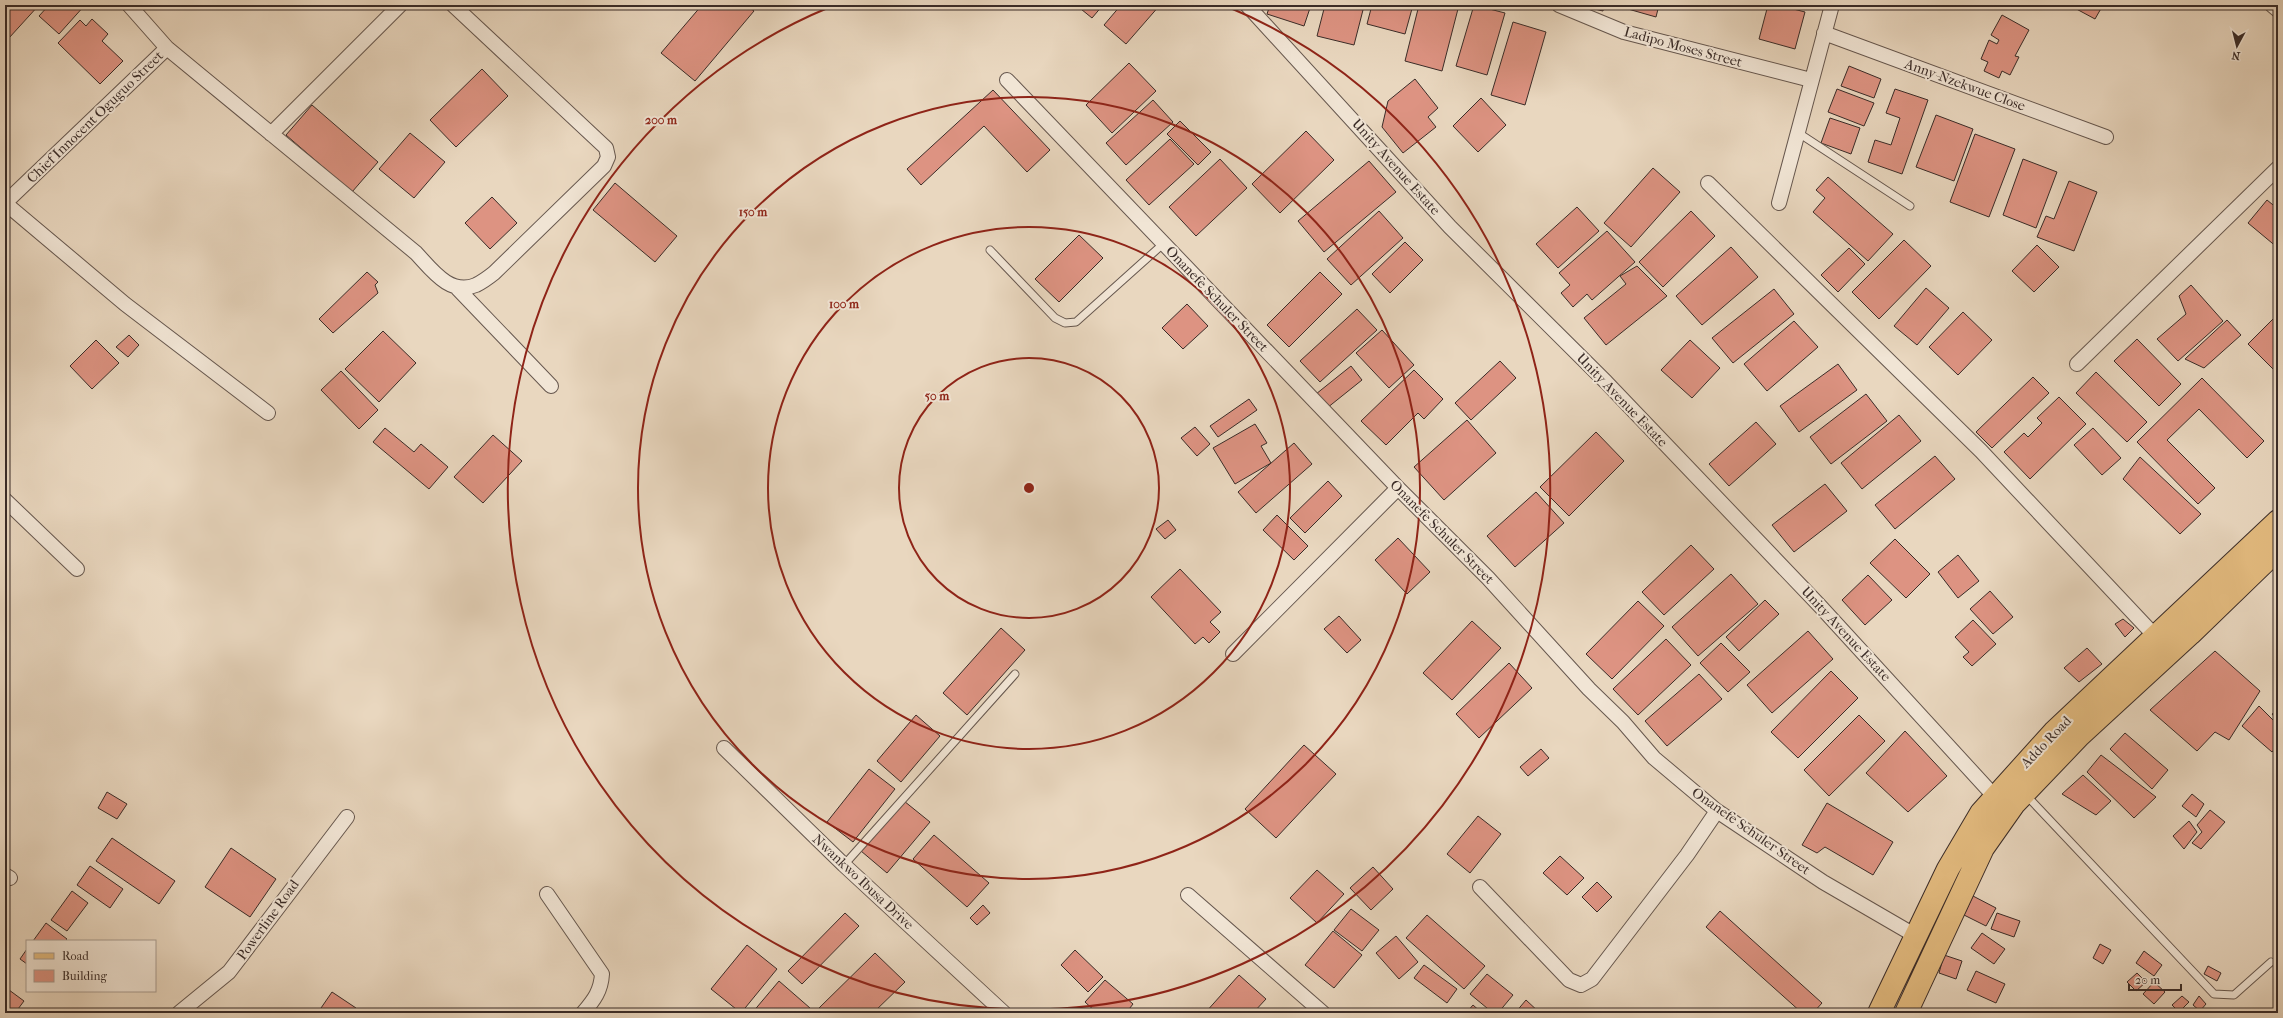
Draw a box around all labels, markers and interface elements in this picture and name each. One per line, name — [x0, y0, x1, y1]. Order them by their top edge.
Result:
street label: Ladipo Moses Street — [1622, 23, 1744, 71]
north arrow — [2217, 26, 2257, 66]
street label: Chief Innocent Oguguo Street — [23, 47, 167, 187]
text: N — [2230, 48, 2241, 62]
street label: Anny-Nzekwue Close — [1901, 55, 2028, 115]
text: 200 m — [645, 113, 678, 127]
street label: Unity Avenue Estate — [1348, 115, 1444, 219]
text: 150 m — [739, 205, 768, 219]
street label: Onanefe Schuler Street — [1162, 243, 1272, 355]
text: 100 m — [829, 297, 860, 311]
street label: Unity Avenue Estate — [1573, 350, 1671, 450]
text: 50 m — [925, 389, 950, 403]
street label: Onanefe Schuler Street — [1386, 476, 1498, 588]
centre of rings — [1022, 481, 1036, 495]
street label: Unity Avenue Estate — [1798, 583, 1894, 685]
street label: Addo Road — [2016, 712, 2075, 772]
street label: Onanefe Schuler Street — [1689, 784, 1813, 878]
street label: Nwankwo Ibusa Drive — [809, 831, 917, 933]
street label: Powerline Road — [233, 876, 303, 963]
legend — [26, 940, 156, 992]
text: Road — [62, 949, 89, 963]
scale bar — [2129, 966, 2181, 992]
text: Building — [62, 969, 107, 983]
text: 20 m — [2135, 973, 2160, 987]

